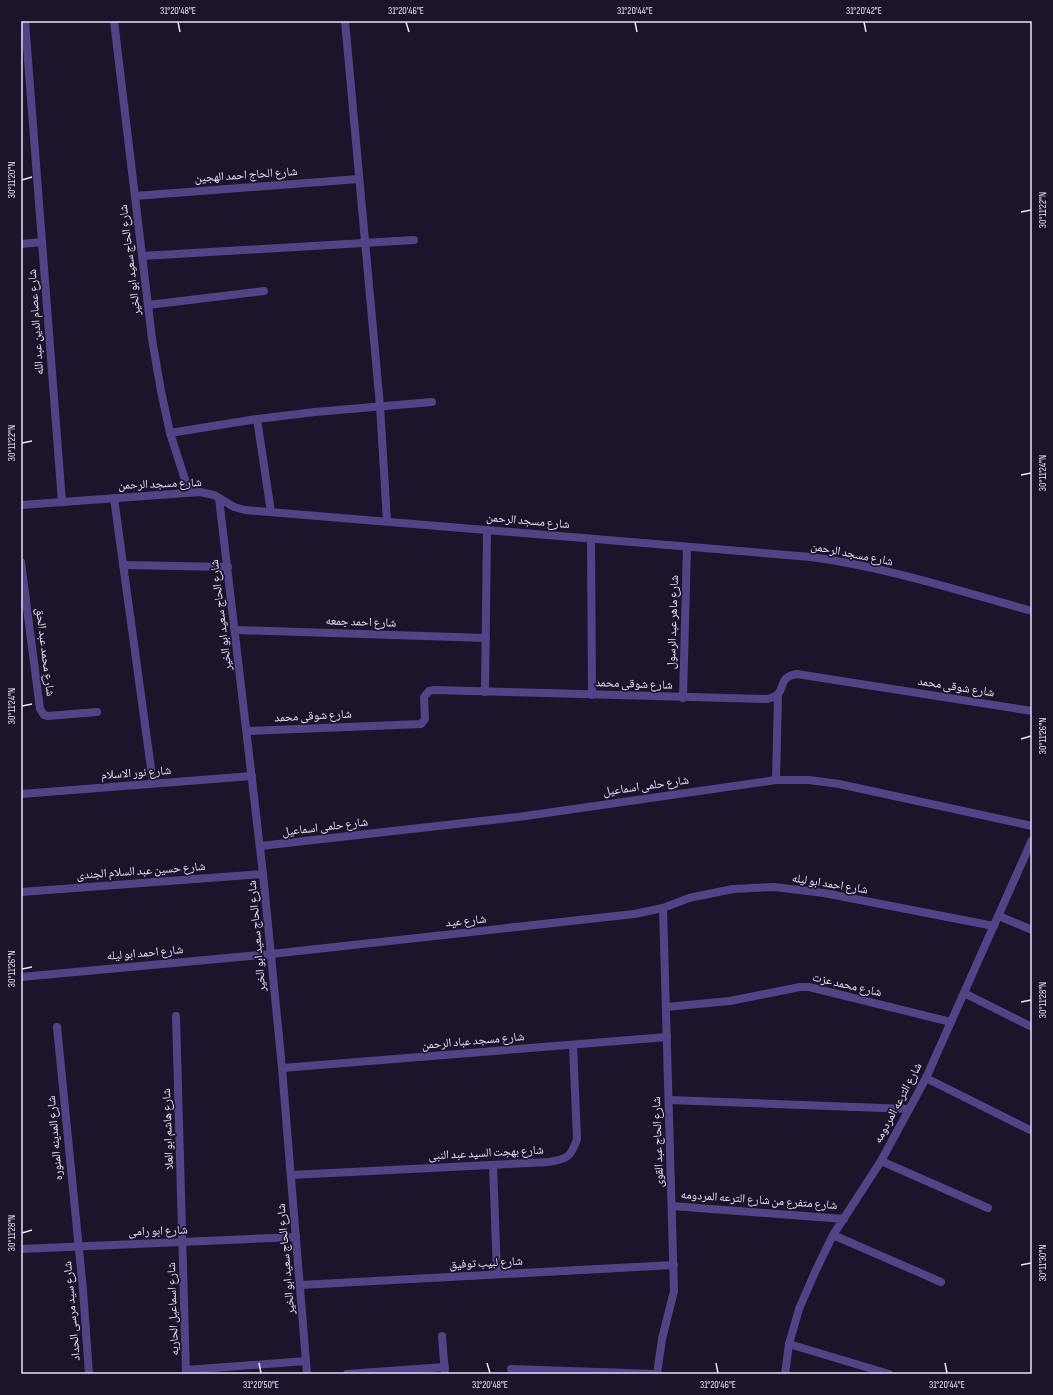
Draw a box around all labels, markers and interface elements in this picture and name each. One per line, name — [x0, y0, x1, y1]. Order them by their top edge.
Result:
text: 31°20'48"E — [160, 5, 196, 17]
text: 31°20'46"E — [388, 5, 424, 17]
text: 31°20'44"E — [617, 5, 653, 17]
text: 31°20'42"E — [846, 5, 882, 17]
text: 30°11'20"N — [6, 162, 18, 198]
street label: شارع الحاج احمد الهجين — [194, 164, 298, 186]
text: 30°11'22"N — [1037, 192, 1049, 228]
street label: شارع الحاج سعيد ابو الخير — [116, 204, 144, 317]
street label: شارع عصام الدين عبد الله — [25, 269, 47, 375]
text: 30°11'22"N — [6, 425, 18, 461]
text: 30°11'24"N — [1037, 455, 1049, 491]
street label: شارع مسجد الرحمن — [118, 475, 202, 493]
street label: شارع مسجد الرحمن — [486, 510, 570, 532]
street label: شارع مسجد الرحمن — [810, 539, 895, 569]
street label: شارع الحاج سعيد ابو الخير — [207, 559, 235, 672]
street label: شارع ماهر عبد الرسول — [664, 575, 682, 669]
street label: شارع محمد عبد الحق — [32, 607, 58, 697]
street label: شارع احمد جمعه — [325, 613, 397, 631]
street label: شارع شوقى محمد — [917, 674, 996, 700]
street label: شارع شوقى محمد — [595, 675, 673, 693]
text: 30°11'24"N — [6, 688, 18, 724]
street label: شارع شوقى محمد — [274, 706, 352, 726]
text: 30°11'26"N — [1037, 718, 1049, 754]
street label: شارع نور الاسلام — [100, 763, 172, 783]
street label: شارع حلمى اسماعيل — [602, 773, 690, 799]
street label: شارع حلمى اسماعيل — [281, 814, 369, 840]
street label: شارع حسين عبد السلام الجندى — [76, 859, 206, 883]
street label: شارع احمد ابو ليله — [791, 871, 869, 897]
street label: شارع الحاج سعيد ابو الخير — [245, 880, 269, 993]
street label: شارع عيد — [445, 911, 487, 931]
street label: شارع احمد ابو ليله — [106, 942, 184, 964]
text: 30°11'26"N — [6, 951, 18, 987]
street label: شارع محمد عزت — [811, 970, 883, 1000]
text: 30°11'28"N — [1037, 982, 1049, 1018]
street label: شارع مسجد عباد الرحمن — [421, 1029, 525, 1053]
street label: شارع الترعه المردومه — [870, 1060, 926, 1146]
street label: شارع هاشم ابو العلا — [159, 1088, 177, 1170]
street label: شارع المدينه المنوره — [44, 1095, 66, 1181]
street label: شارع الحاج عبد القوى — [649, 1096, 667, 1188]
street label: شارع بهجت السيد عبد النبى — [428, 1142, 544, 1164]
street label: شارع متفرع من شارع الترعه المردومه — [680, 1187, 838, 1213]
street label: شارع الحاج سعيد ابو الخير — [274, 1203, 298, 1316]
text: 30°11'28"N — [6, 1215, 18, 1251]
street label: شارع ابو رامى — [128, 1222, 188, 1240]
text: 30°11'30"N — [1037, 1245, 1049, 1281]
street label: شارع لبيب توفيق — [449, 1254, 523, 1272]
street label: شارع سيد مرسى الحداد — [60, 1261, 84, 1361]
street label: شارع اسماعيل الحاريه — [164, 1262, 182, 1356]
text: 31°20'50"E — [243, 1379, 279, 1391]
text: 31°20'48"E — [472, 1379, 508, 1391]
text: 31°20'46"E — [700, 1379, 736, 1391]
text: 31°20'44"E — [929, 1379, 965, 1391]

